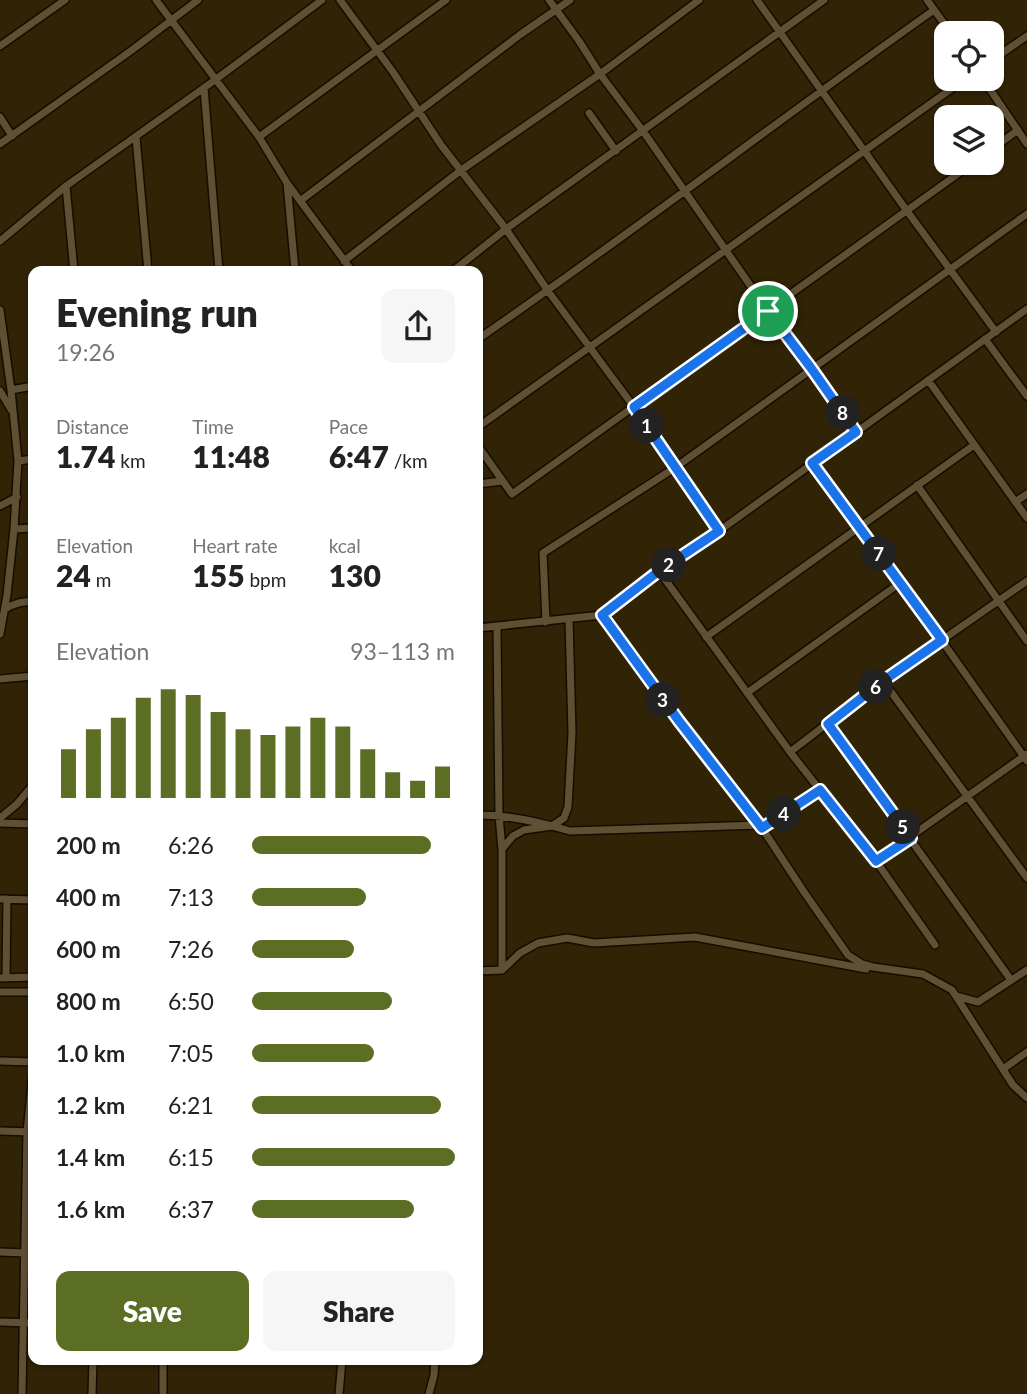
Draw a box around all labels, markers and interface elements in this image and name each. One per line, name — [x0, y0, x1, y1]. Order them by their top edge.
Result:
map controls — [934, 21, 1004, 175]
button: locate — [934, 21, 1004, 91]
button: layers — [934, 105, 1004, 175]
pin — [738, 281, 798, 341]
text: Evening run — [56, 289, 258, 335]
button: share — [381, 289, 455, 363]
icon: arrive — [749, 292, 787, 330]
text: 19:26 — [56, 338, 115, 366]
pin: 8 — [826, 396, 860, 430]
text: 8 — [837, 401, 848, 424]
pin: 1 — [630, 408, 664, 444]
text: 1 — [641, 414, 652, 437]
text: Distance — [56, 415, 129, 438]
text: Time — [192, 415, 234, 438]
text: Pace — [329, 415, 368, 438]
text: 1.74 — [56, 438, 115, 474]
text: 11:48 — [192, 438, 270, 474]
text: 6:47 — [329, 438, 389, 474]
text: km — [115, 449, 146, 472]
text: /km — [389, 449, 428, 472]
text: Elevation — [56, 534, 133, 557]
text: Heart rate — [192, 534, 278, 557]
text: kcal — [329, 534, 361, 557]
pin: 7 — [862, 536, 896, 572]
text: 7 — [873, 542, 884, 565]
pin: 2 — [652, 548, 686, 582]
text: 2 — [663, 553, 674, 576]
text: 24 — [56, 557, 91, 593]
text: 155 — [192, 557, 245, 593]
text: 130 — [329, 557, 381, 593]
text: m — [91, 568, 111, 591]
text: bpm — [245, 568, 286, 591]
text: Elevation — [56, 637, 149, 665]
text: 93–113 m — [350, 637, 455, 665]
pin: 6 — [858, 670, 894, 704]
text: 6 — [870, 675, 881, 698]
pin: 3 — [646, 682, 680, 718]
text: 3 — [657, 688, 668, 711]
pin: 4 — [766, 796, 802, 832]
text: 4 — [778, 802, 789, 825]
pin: 5 — [886, 810, 920, 844]
text: 5 — [897, 815, 908, 838]
text: 200 m — [56, 831, 121, 859]
text: 6:26 — [168, 831, 214, 859]
text: 400 m — [56, 883, 121, 911]
text: 7:13 — [168, 883, 214, 911]
text: 600 m — [56, 935, 121, 963]
text: 7:26 — [168, 935, 214, 963]
text: 800 m — [56, 987, 121, 1015]
text: 6:50 — [168, 987, 214, 1015]
text: 1.0 km — [56, 1039, 125, 1067]
text: 7:05 — [168, 1039, 214, 1067]
text: 1.2 km — [56, 1091, 125, 1119]
text: 6:21 — [168, 1091, 214, 1119]
text: 1.4 km — [56, 1143, 125, 1171]
text: 6:15 — [168, 1143, 214, 1171]
text: 1.6 km — [56, 1195, 125, 1223]
text: 6:37 — [168, 1195, 214, 1223]
button: Save — [56, 1271, 249, 1351]
button: Share — [263, 1271, 455, 1351]

